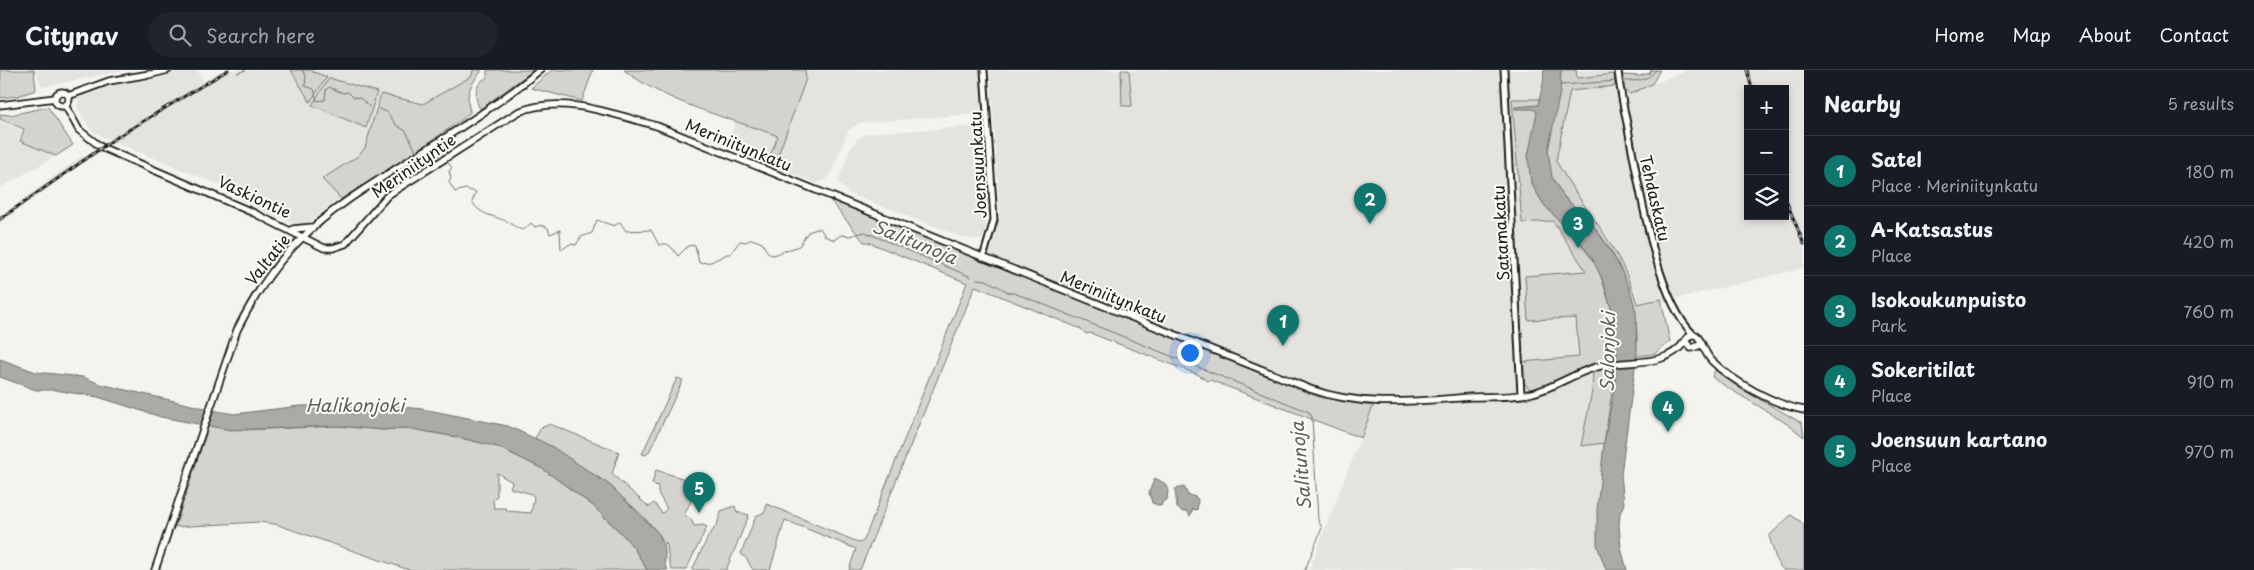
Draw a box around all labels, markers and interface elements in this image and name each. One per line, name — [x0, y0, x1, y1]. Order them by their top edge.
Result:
search box — [148, 12, 498, 57]
text: Citynav — [25, 17, 118, 53]
icon: search — [166, 21, 194, 49]
text: Search here — [206, 21, 315, 49]
text: Home — [1934, 21, 1984, 48]
text: Map — [2012, 21, 2051, 48]
text: About — [2079, 21, 2131, 48]
text: Contact — [2159, 21, 2229, 48]
map controls — [1744, 85, 1789, 220]
button: + — [1744, 85, 1789, 130]
text: Nearby — [1824, 87, 1901, 119]
text: 5 results — [2167, 91, 2234, 115]
street label: Joensuunkatu — [962, 111, 992, 219]
street label: Meriniitynkatu — [682, 112, 796, 176]
street label: Meriniityntie — [366, 127, 460, 203]
button: − — [1744, 130, 1789, 175]
text: Satel — [1871, 145, 1922, 173]
street label: Tehdaskatu — [1634, 153, 1678, 243]
text: 1 — [1836, 159, 1844, 183]
text: 180 m — [2186, 159, 2234, 183]
street label: Vaskiontie — [214, 169, 296, 223]
text: Place · Meriniitynkatu — [1871, 173, 2038, 197]
button: layers — [1744, 175, 1789, 220]
pin: 2 — [1354, 183, 1386, 224]
street label: Satamakatu — [1486, 185, 1514, 281]
pin: 3 — [1562, 207, 1594, 248]
water label: Salitunoja — [869, 212, 962, 270]
text: A-Katsastus — [1871, 215, 1993, 243]
street label: Valtatie — [239, 228, 295, 290]
text: 2 — [1834, 229, 1846, 253]
text: 420 m — [2183, 229, 2234, 253]
text: Place — [1871, 243, 1912, 267]
street label: Meriniitynkatu — [1057, 264, 1171, 328]
text: Isokoukunpuisto — [1871, 285, 2026, 313]
text: 3 — [1835, 299, 1845, 323]
text: 760 m — [2184, 299, 2234, 323]
pin: 1 — [1267, 305, 1299, 346]
water label: Salonjoki — [1593, 309, 1621, 392]
text: Park — [1871, 313, 1907, 337]
your location — [1177, 340, 1203, 366]
text: Sokeritilat — [1871, 355, 1975, 383]
text: 4 — [1835, 369, 1845, 393]
text: 910 m — [2187, 369, 2234, 393]
text: Place — [1871, 383, 1912, 407]
water label: Halikonjoki — [306, 391, 407, 418]
pin: 4 — [1652, 391, 1684, 432]
water label: Salitunoja — [1283, 420, 1317, 511]
text: Joensuun kartano — [1871, 425, 2047, 453]
text: 5 — [1835, 439, 1845, 463]
text: 970 m — [2184, 439, 2234, 463]
text: Place — [1871, 453, 1912, 477]
pin: 5 — [683, 472, 715, 513]

